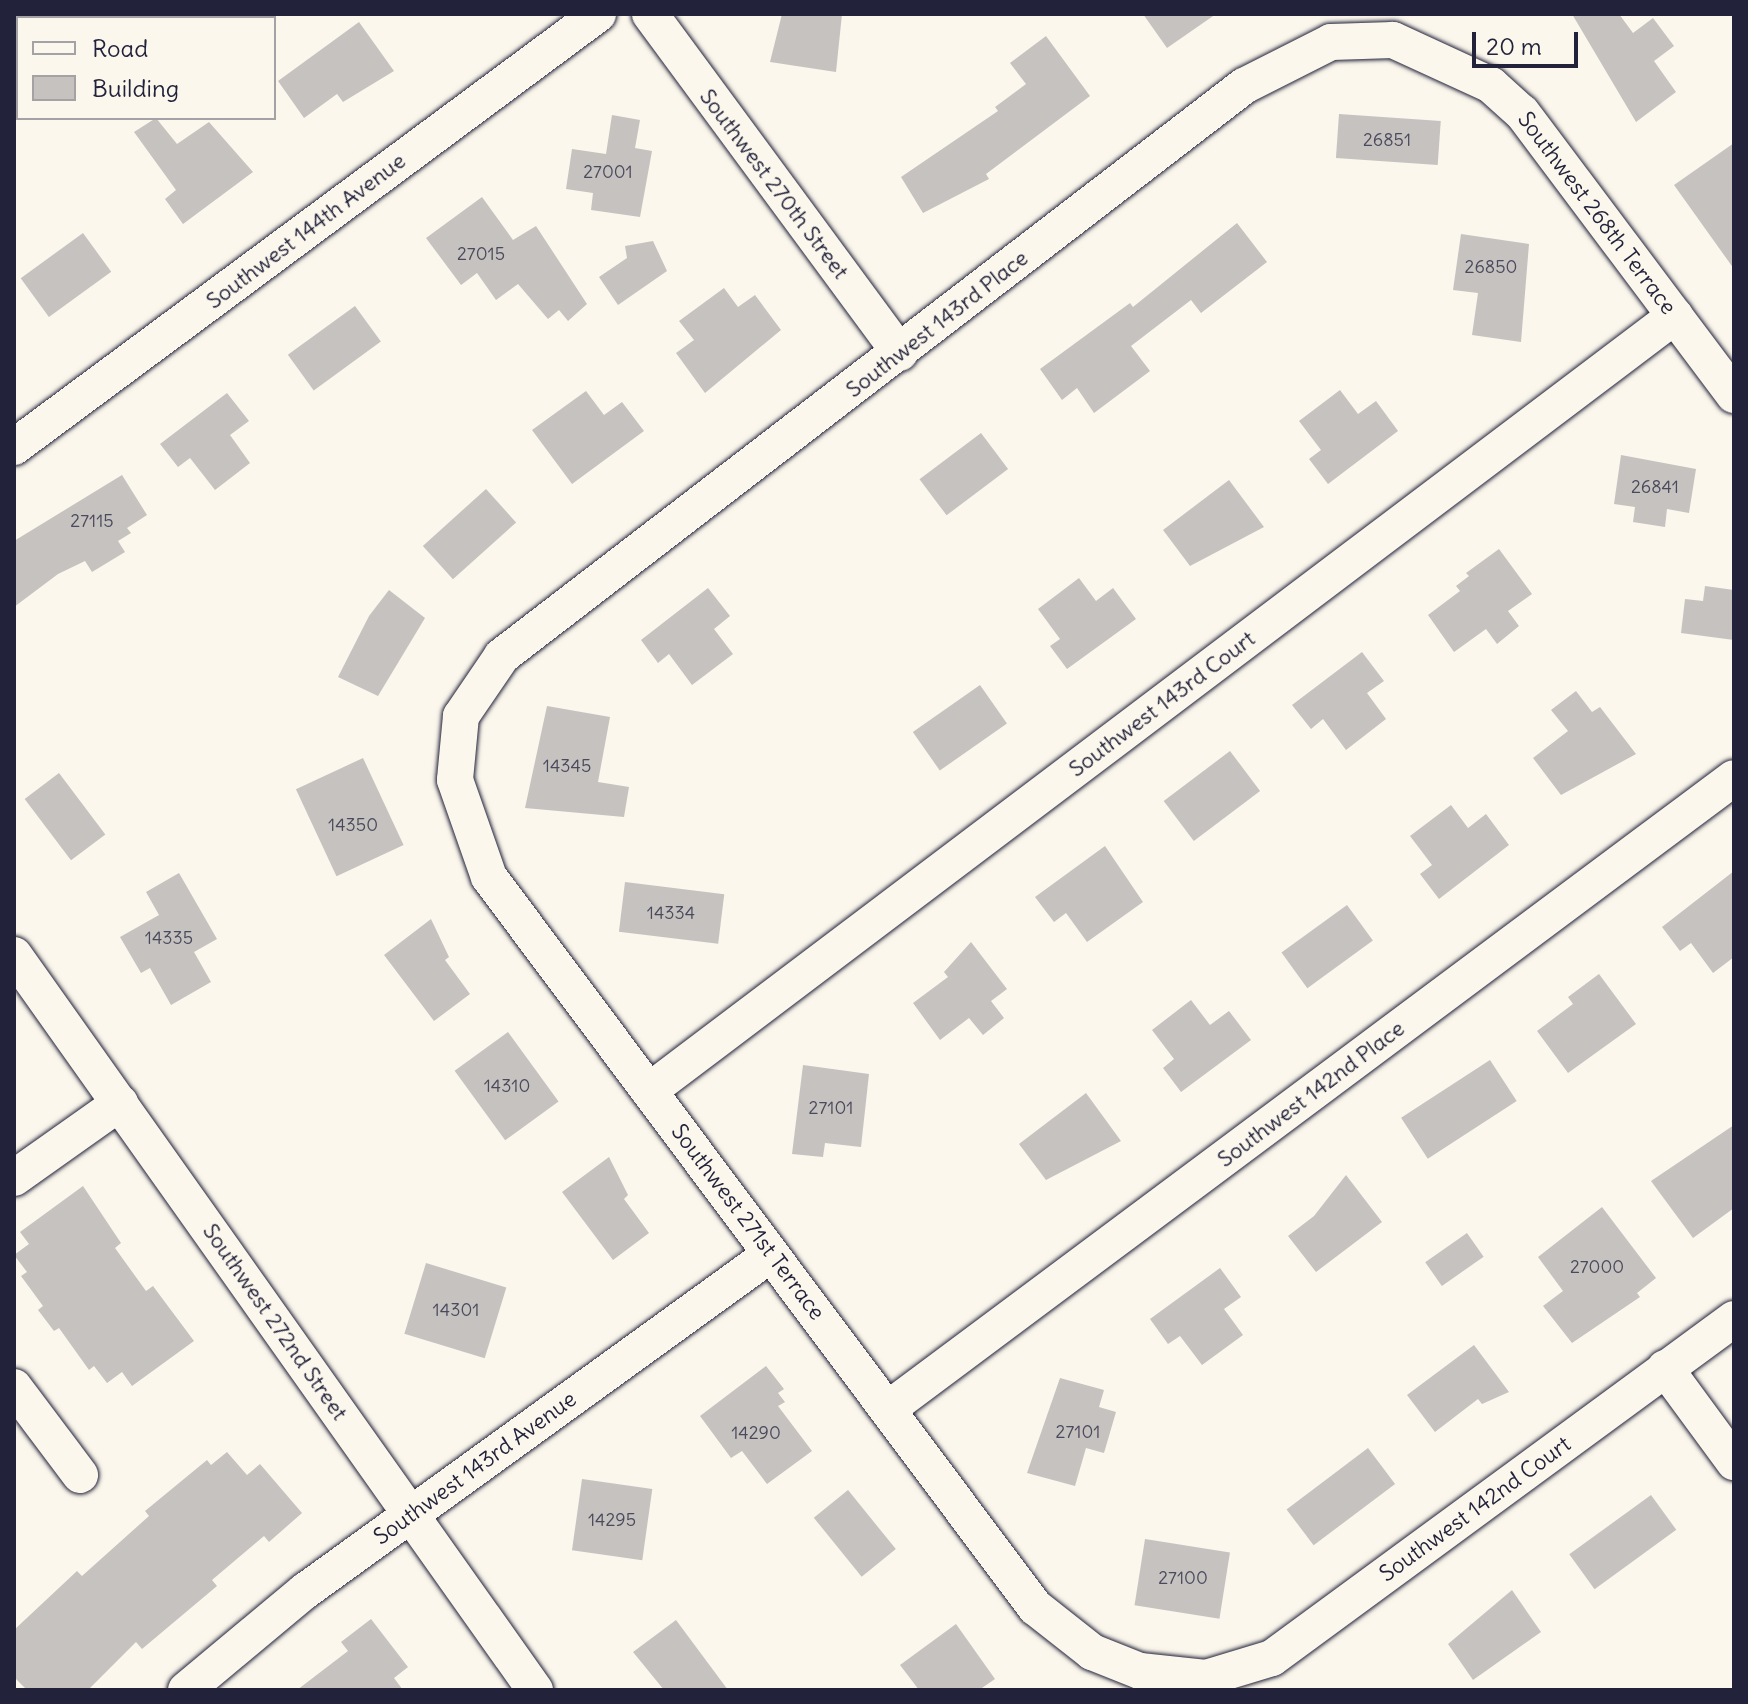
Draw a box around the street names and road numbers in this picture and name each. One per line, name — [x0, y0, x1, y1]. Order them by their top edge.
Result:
street label: Southwest 270th Street — [694, 84, 854, 284]
street label: Southwest 268th Terrace — [1512, 107, 1682, 319]
street label: Southwest 144th Avenue — [201, 147, 411, 315]
street label: Southwest 143rd Place — [841, 245, 1033, 403]
street label: Southwest 143rd Court — [1064, 625, 1260, 783]
street label: Southwest 142nd Place — [1212, 1015, 1410, 1173]
street label: Southwest 271st Terrace — [666, 1119, 830, 1325]
street label: Southwest 272nd Street — [197, 1219, 353, 1425]
street label: Southwest 143rd Avenue — [369, 1386, 581, 1550]
street label: Southwest 142nd Court — [1374, 1431, 1576, 1587]

